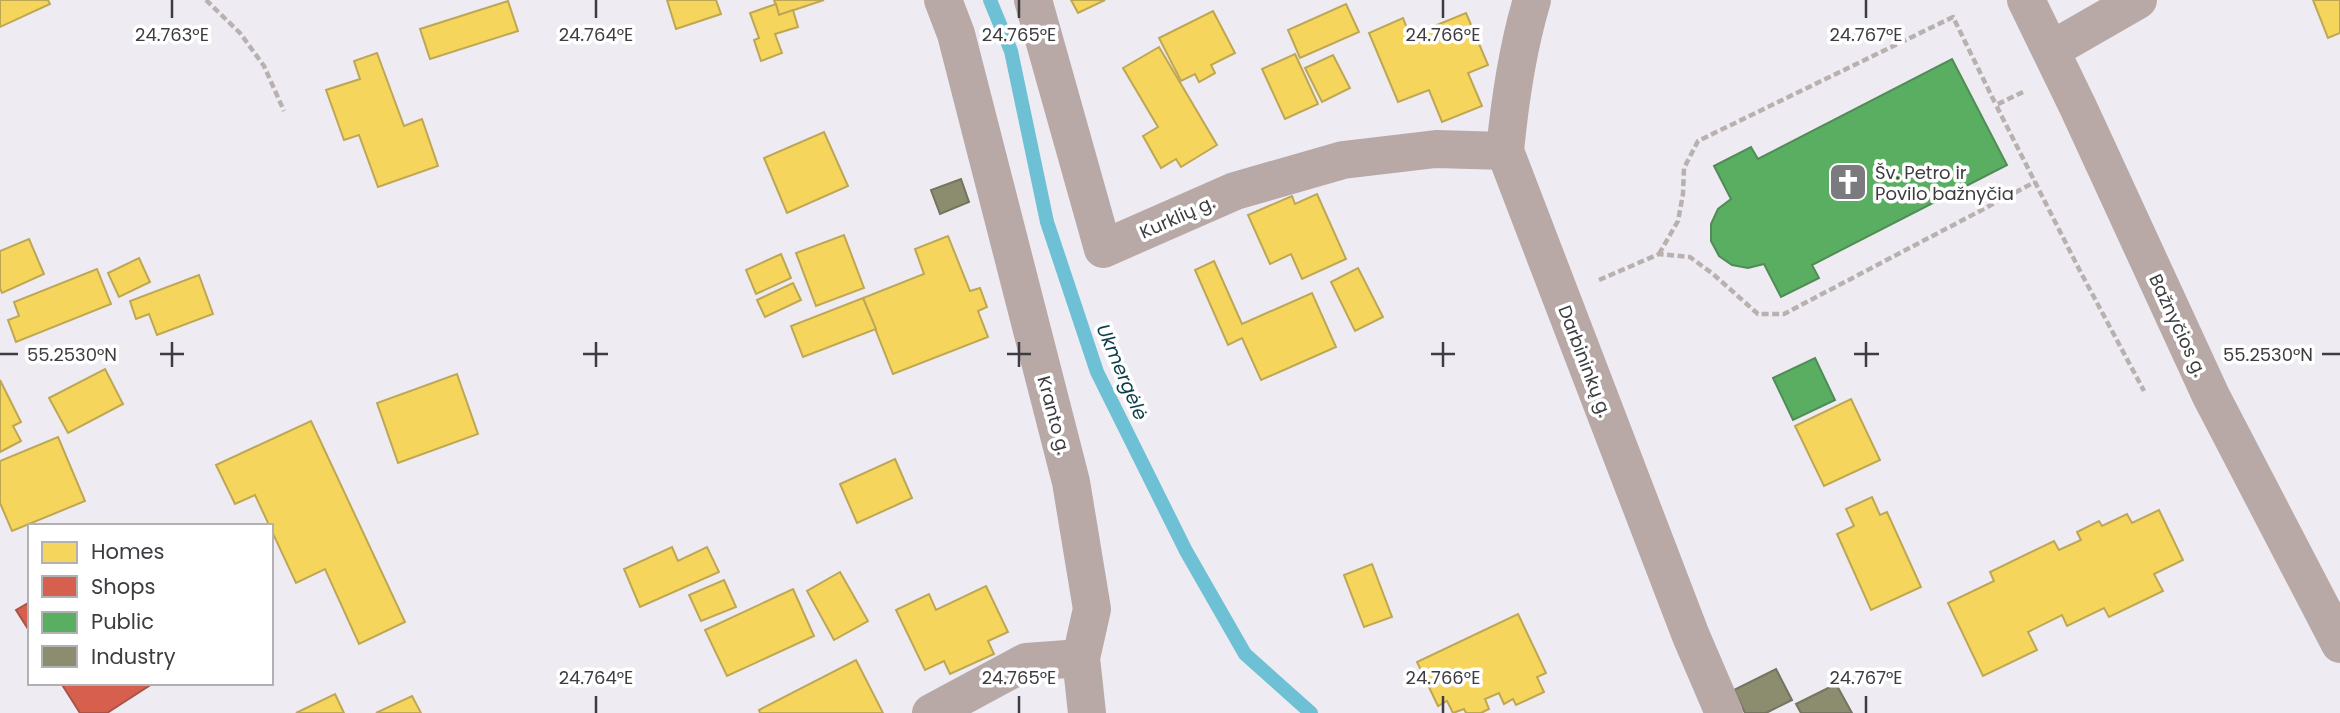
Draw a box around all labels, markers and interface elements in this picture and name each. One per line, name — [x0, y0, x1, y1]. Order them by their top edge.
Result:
text: 24.763°E — [135, 22, 209, 47]
text: 24.764°E — [559, 22, 633, 47]
text: 24.765°E — [982, 22, 1056, 47]
text: 24.766°E — [1406, 22, 1480, 47]
text: 24.767°E — [1829, 22, 1903, 47]
place label: Šv. Petro ir Povilo bažnyčia — [1875, 160, 2014, 206]
church icon: Šv. Petro ir Povilo bažnyčia — [1827, 161, 1869, 203]
street label: Kurklių g. — [1136, 189, 1218, 245]
street label: Bažnyčios g. — [2143, 270, 2213, 380]
street label: Darbininkų g. — [1552, 302, 1618, 420]
water label: Ukmergėlė — [1090, 320, 1154, 424]
text: 55.2530°N — [27, 342, 117, 367]
text: 55.2530°N — [2223, 342, 2313, 367]
street label: Kranto g. — [1032, 373, 1076, 457]
legend — [28, 524, 273, 685]
text: Homes — [91, 537, 165, 566]
text: Shops — [91, 572, 155, 601]
text: Public — [91, 607, 154, 636]
text: Industry — [91, 642, 176, 671]
text: 24.764°E — [559, 665, 633, 690]
text: 24.765°E — [982, 665, 1056, 690]
text: 24.766°E — [1406, 665, 1480, 690]
text: 24.767°E — [1829, 665, 1903, 690]

